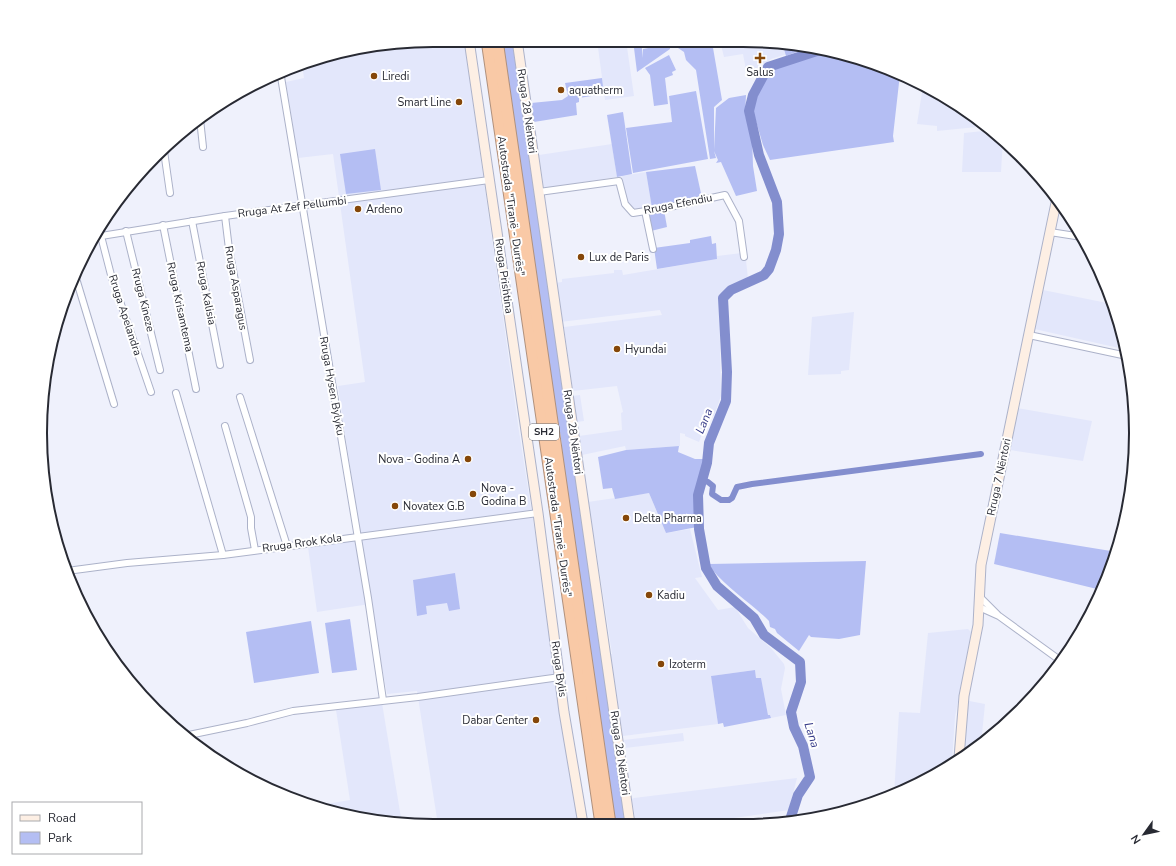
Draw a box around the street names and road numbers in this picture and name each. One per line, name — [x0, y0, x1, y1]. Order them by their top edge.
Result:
street label: Rruga 28 Nëntori — [514, 68, 540, 154]
street label: Autostrada "Tiranë - Durrës" — [494, 135, 528, 277]
street label: Rruga Efendiu — [642, 190, 714, 218]
street label: Rruga At Zef Pellumbi — [237, 193, 347, 221]
street label: Rruga Prishtina — [491, 237, 517, 315]
street label: Rruga Asparagus — [221, 245, 251, 331]
street label: Rruga Kalisia — [192, 260, 220, 326]
street label: Rruga Krisamtema — [163, 261, 197, 353]
street label: Rruga Kineze — [128, 267, 158, 333]
street label: Rruga Apelandra — [105, 273, 145, 358]
street label: Rruga Hysen Bylyku — [316, 335, 348, 437]
street label: Rruga 28 Nëntori — [560, 389, 586, 475]
road number: SH2 — [529, 424, 559, 440]
street label: Rruga 7 Nëntori — [983, 437, 1015, 517]
street label: Autostrada "Tiranë - Durrës" — [541, 456, 575, 598]
street label: Rruga Rrok Kola — [261, 530, 343, 556]
street label: Rruga Bylis — [548, 640, 570, 698]
street label: Rruga 28 Nëntori — [607, 710, 633, 796]

